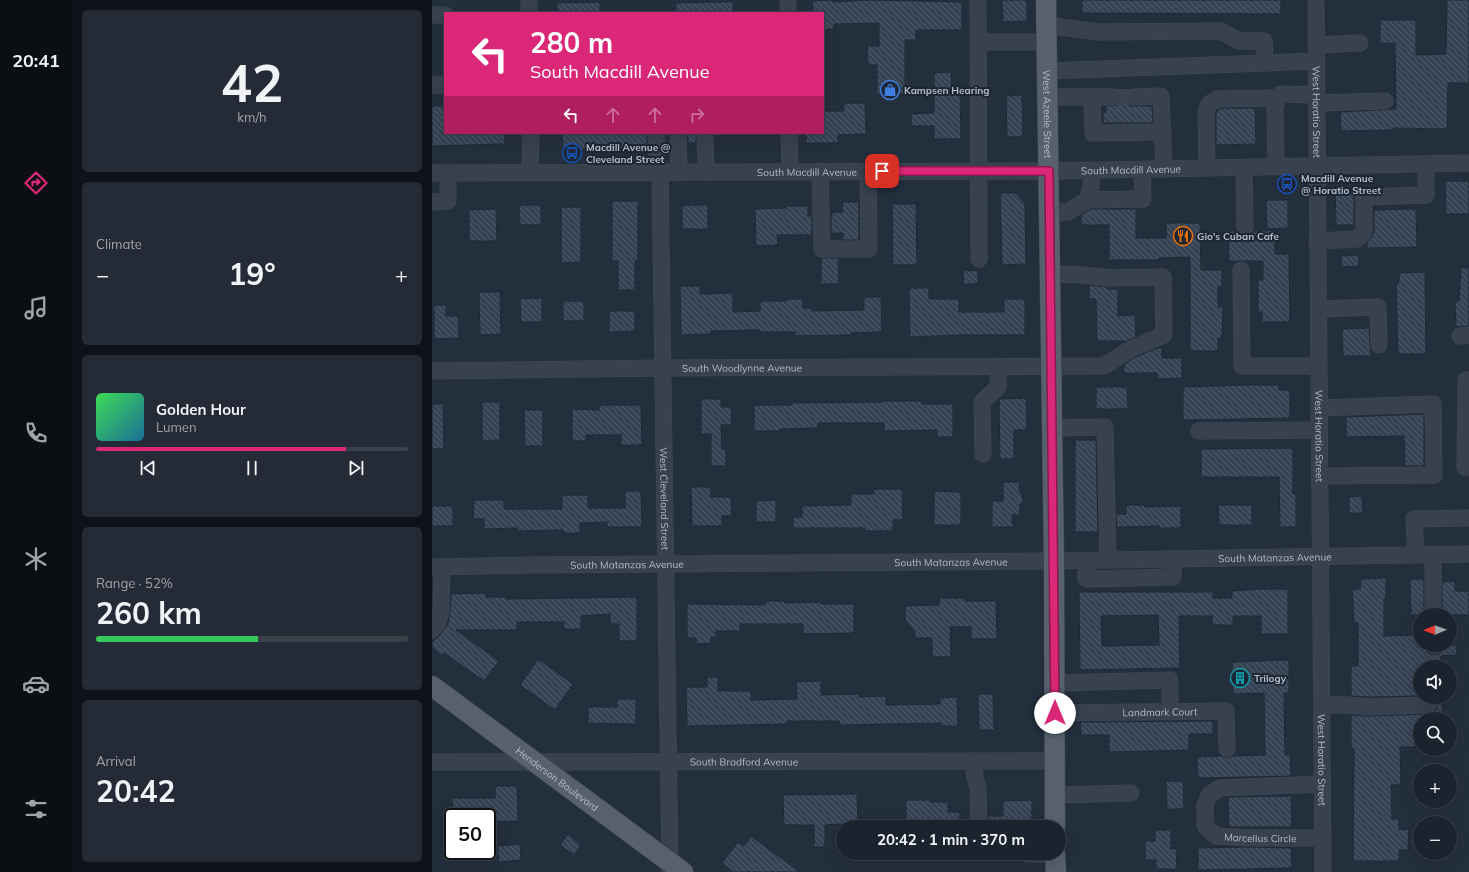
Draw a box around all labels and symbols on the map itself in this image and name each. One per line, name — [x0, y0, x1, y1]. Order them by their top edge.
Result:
street label: West Horatio Street — [1310, 66, 1324, 159]
street label: West Azeele Street — [1040, 70, 1055, 159]
shop icon: Kampsen Hearing — [879, 79, 901, 101]
place label: Kampsen Hearing — [904, 84, 990, 97]
place label: Macdill Avenue @ Cleveland Street — [586, 141, 671, 166]
bus stop icon: Macdill Avenue @ Cleveland Street — [561, 142, 583, 164]
pin — [865, 154, 899, 188]
street label: South Macdill Avenue — [1081, 162, 1181, 177]
street label: South Macdill Avenue — [757, 165, 857, 178]
place label: Macdill Avenue @ Horatio Street — [1301, 172, 1381, 197]
bus stop icon: Macdill Avenue @ Horatio Street — [1276, 173, 1298, 195]
restaurant icon: Gio's Cuban Cafe — [1172, 225, 1194, 247]
place label: Gio's Cuban Cafe — [1197, 230, 1279, 243]
street label: South Woodlynne Avenue — [682, 361, 802, 374]
street label: West Horatio Street — [1313, 390, 1326, 483]
street label: West Cleveland Street — [657, 447, 672, 551]
street label: South Matanzas Avenue — [1218, 550, 1332, 565]
street label: South Matanzas Avenue — [894, 555, 1008, 569]
street label: South Matanzas Avenue — [570, 557, 684, 571]
north arrow — [1413, 608, 1457, 652]
building icon: Trilogy — [1229, 667, 1251, 689]
place label: Trilogy — [1254, 672, 1287, 685]
position arrow — [1034, 692, 1076, 734]
street label: Landmark Court — [1122, 705, 1198, 719]
street label: West Horatio Street — [1315, 714, 1329, 807]
street label: Henderson Boulevard — [513, 744, 601, 814]
street label: South Bradford Avenue — [690, 755, 798, 768]
speed limit sign: 50 — [444, 808, 496, 860]
street label: Marcellus Circle — [1224, 830, 1296, 845]

